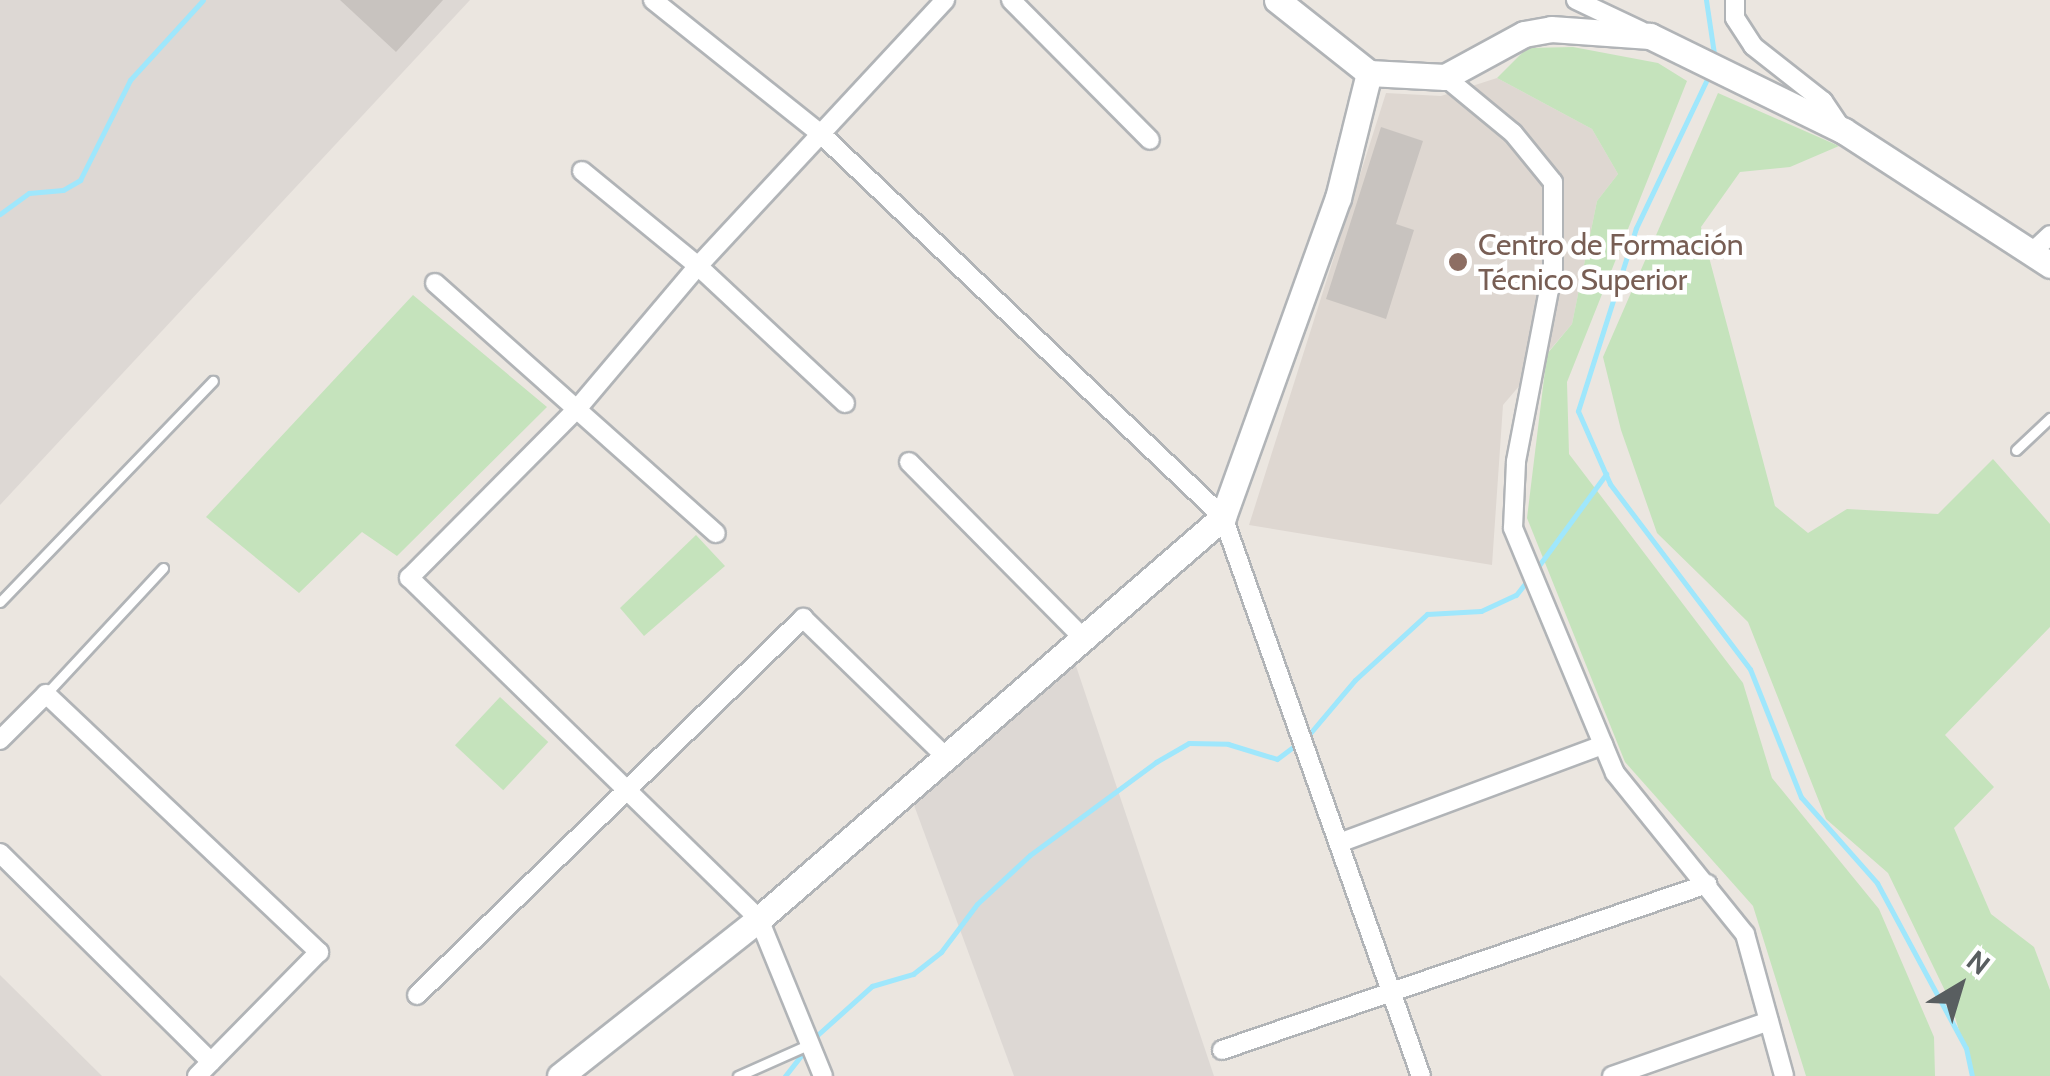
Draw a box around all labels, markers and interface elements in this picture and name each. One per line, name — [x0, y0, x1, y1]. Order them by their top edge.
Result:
place label: Centro de Formación Técnico Superior — [1478, 227, 1743, 298]
marker: Centro de Formación Técnico Superior — [1447, 251, 1469, 273]
north arrow — [1910, 936, 2010, 1036]
text: N — [1960, 943, 1997, 982]

